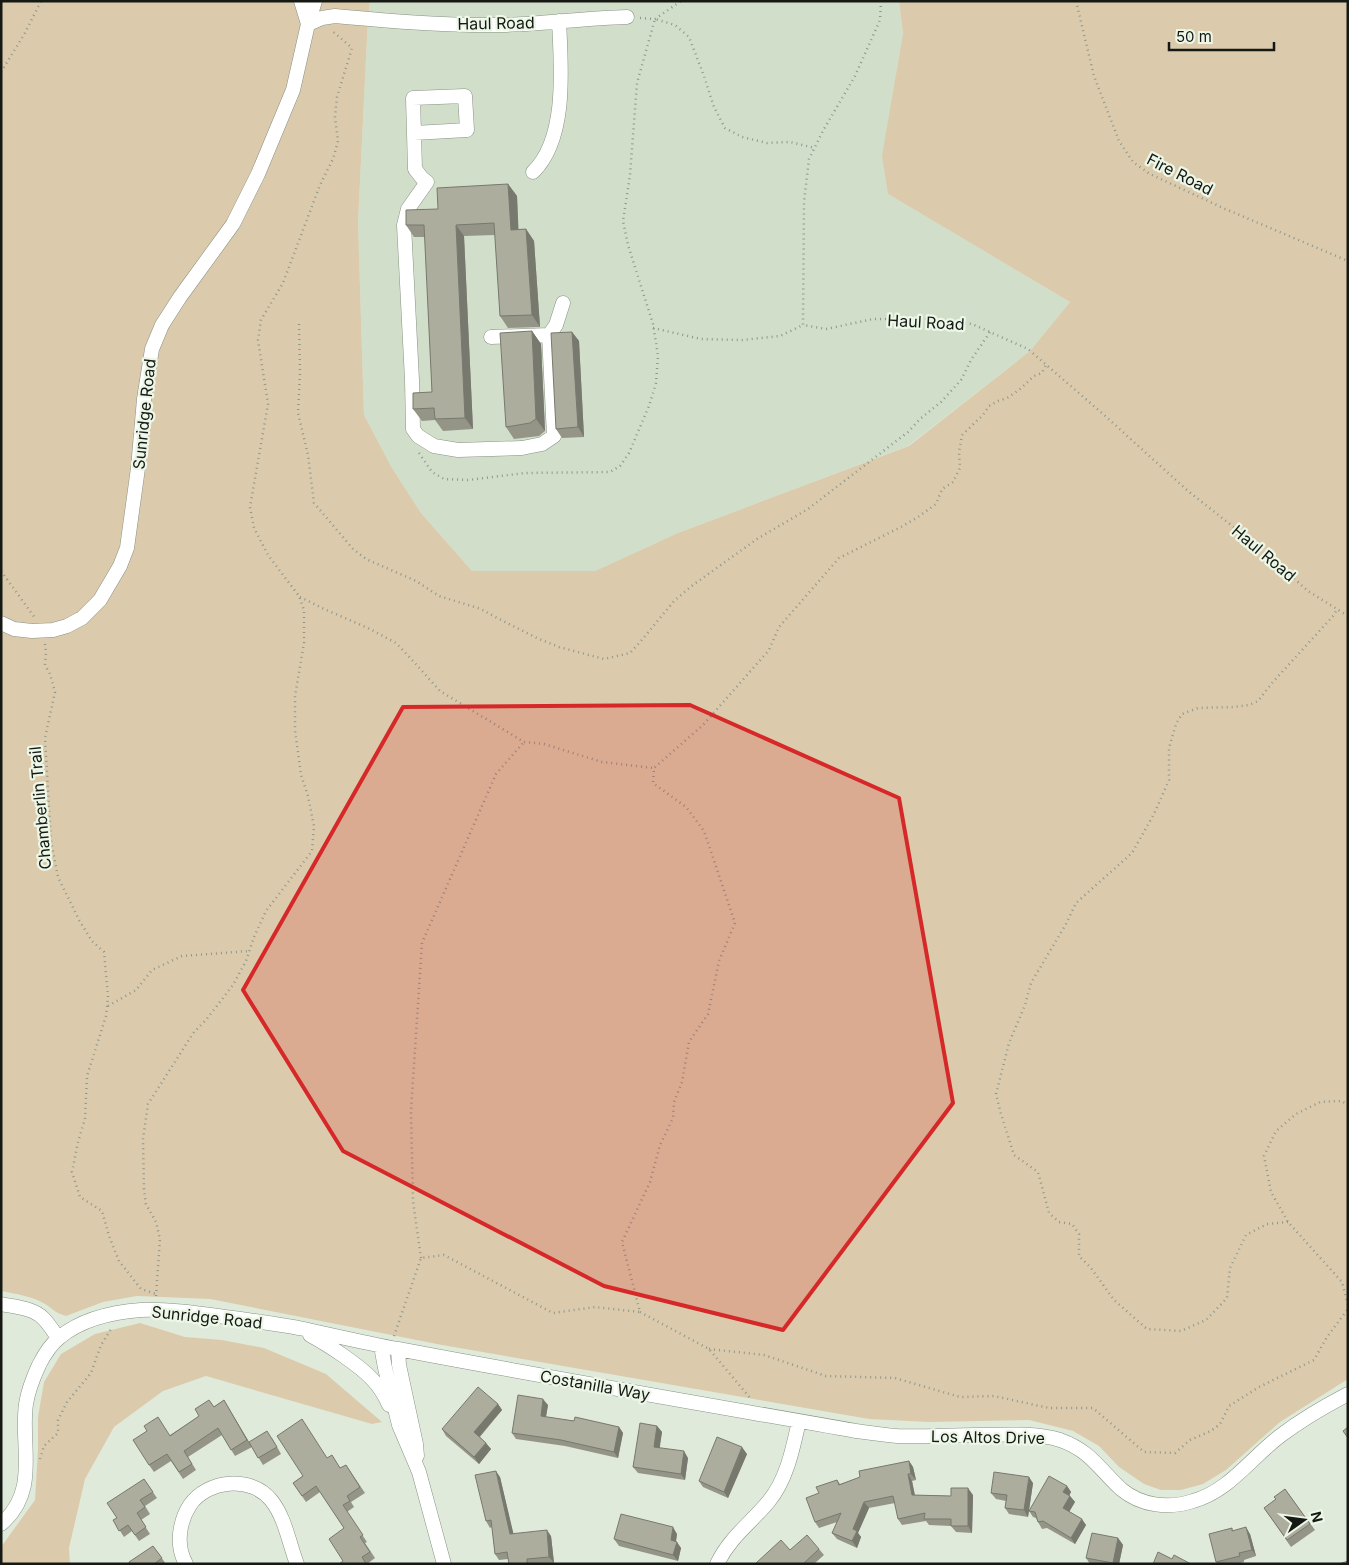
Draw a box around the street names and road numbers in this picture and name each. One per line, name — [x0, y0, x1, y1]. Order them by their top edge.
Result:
street label: Haul Road — [457, 12, 535, 34]
street label: Fire Road — [1144, 149, 1216, 199]
street label: Haul Road — [887, 310, 965, 334]
street label: Sunridge Road — [128, 358, 160, 470]
street label: Haul Road — [1228, 520, 1300, 586]
street label: Chamberlin Trail — [25, 746, 55, 870]
street label: Sunridge Road — [151, 1301, 263, 1333]
street label: Costanilla Way — [538, 1365, 652, 1405]
street label: Los Altos Drive — [931, 1426, 1045, 1448]

